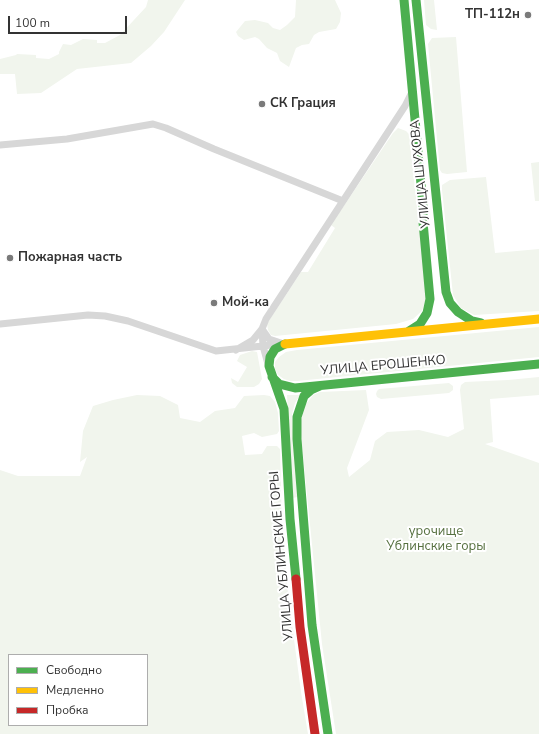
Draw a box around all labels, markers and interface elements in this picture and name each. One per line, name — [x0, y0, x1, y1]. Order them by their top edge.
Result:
place label: ТП-112н — [465, 7, 520, 23]
scale bar — [10, 8, 129, 34]
marker: ТП-112н — [523, 10, 533, 20]
text: 100 m — [15, 15, 50, 31]
place label: СК Грация — [270, 96, 336, 112]
marker: СК Грация — [257, 99, 267, 109]
street label: УЛИЦА ШУХОВА — [408, 119, 434, 229]
place label: Пожарная часть — [18, 250, 122, 266]
marker: Пожарная часть — [5, 253, 15, 263]
place label: Мой-ка — [222, 295, 269, 311]
marker: Мой-ка — [209, 298, 219, 308]
street label: УЛИЦА ЕРОШЕНКО — [320, 353, 446, 379]
street label: УЛИЦА УБЛИНСКИЕ ГОРЫ — [267, 470, 297, 642]
park label: урочище Ублинские горы — [386, 524, 486, 555]
legend — [8, 654, 148, 726]
text: Свободно — [46, 662, 102, 678]
text: Медленно — [46, 682, 104, 698]
text: Пробка — [46, 702, 89, 718]

